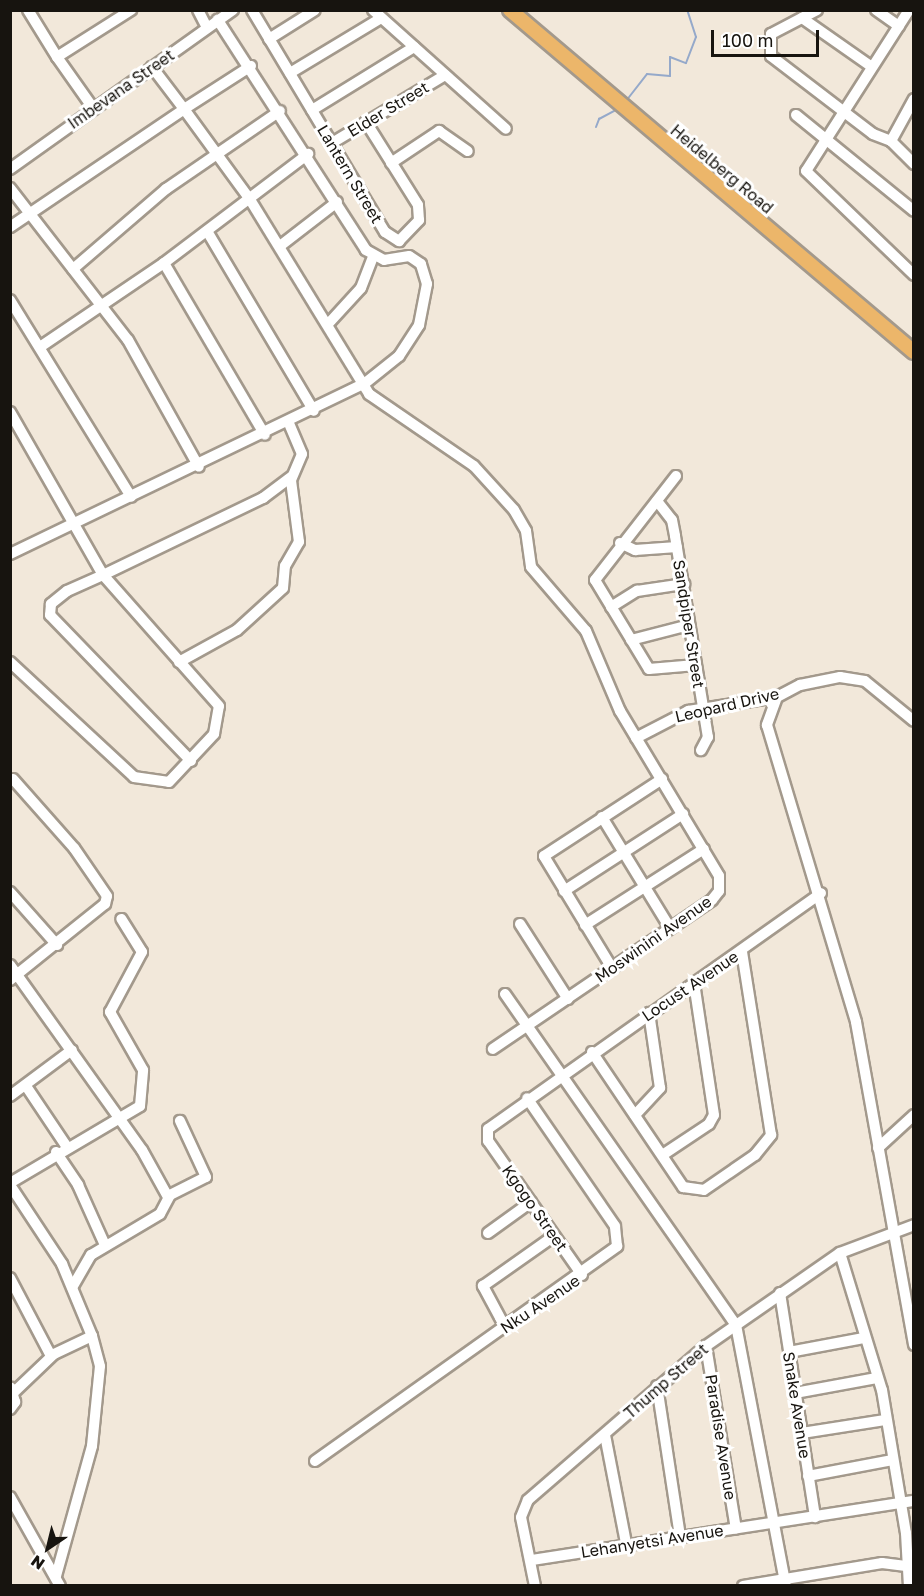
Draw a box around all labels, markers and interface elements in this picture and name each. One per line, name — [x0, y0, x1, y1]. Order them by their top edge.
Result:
scale bar — [714, 18, 822, 56]
text: 100 m — [722, 29, 773, 51]
street label: Imbevana Street — [64, 45, 178, 133]
street label: Elder Street — [344, 77, 432, 141]
street label: Heidelberg Road — [667, 120, 777, 218]
street label: Lantern Street — [313, 121, 387, 227]
street label: Sandpiper Street — [669, 558, 709, 690]
street label: Leopard Drive — [673, 684, 781, 726]
street label: Moswinini Avenue — [591, 892, 715, 986]
street label: Locust Avenue — [638, 947, 742, 1025]
street label: Kgogo Street — [498, 1161, 572, 1255]
street label: Nku Avenue — [497, 1270, 583, 1338]
street label: Thump Street — [620, 1339, 712, 1423]
street label: Snake Avenue — [779, 1350, 815, 1460]
street label: Paradise Avenue — [702, 1373, 740, 1501]
north arrow — [18, 1518, 78, 1578]
street label: Lehanyetsi Avenue — [579, 1520, 725, 1562]
text: N — [27, 1551, 48, 1574]

